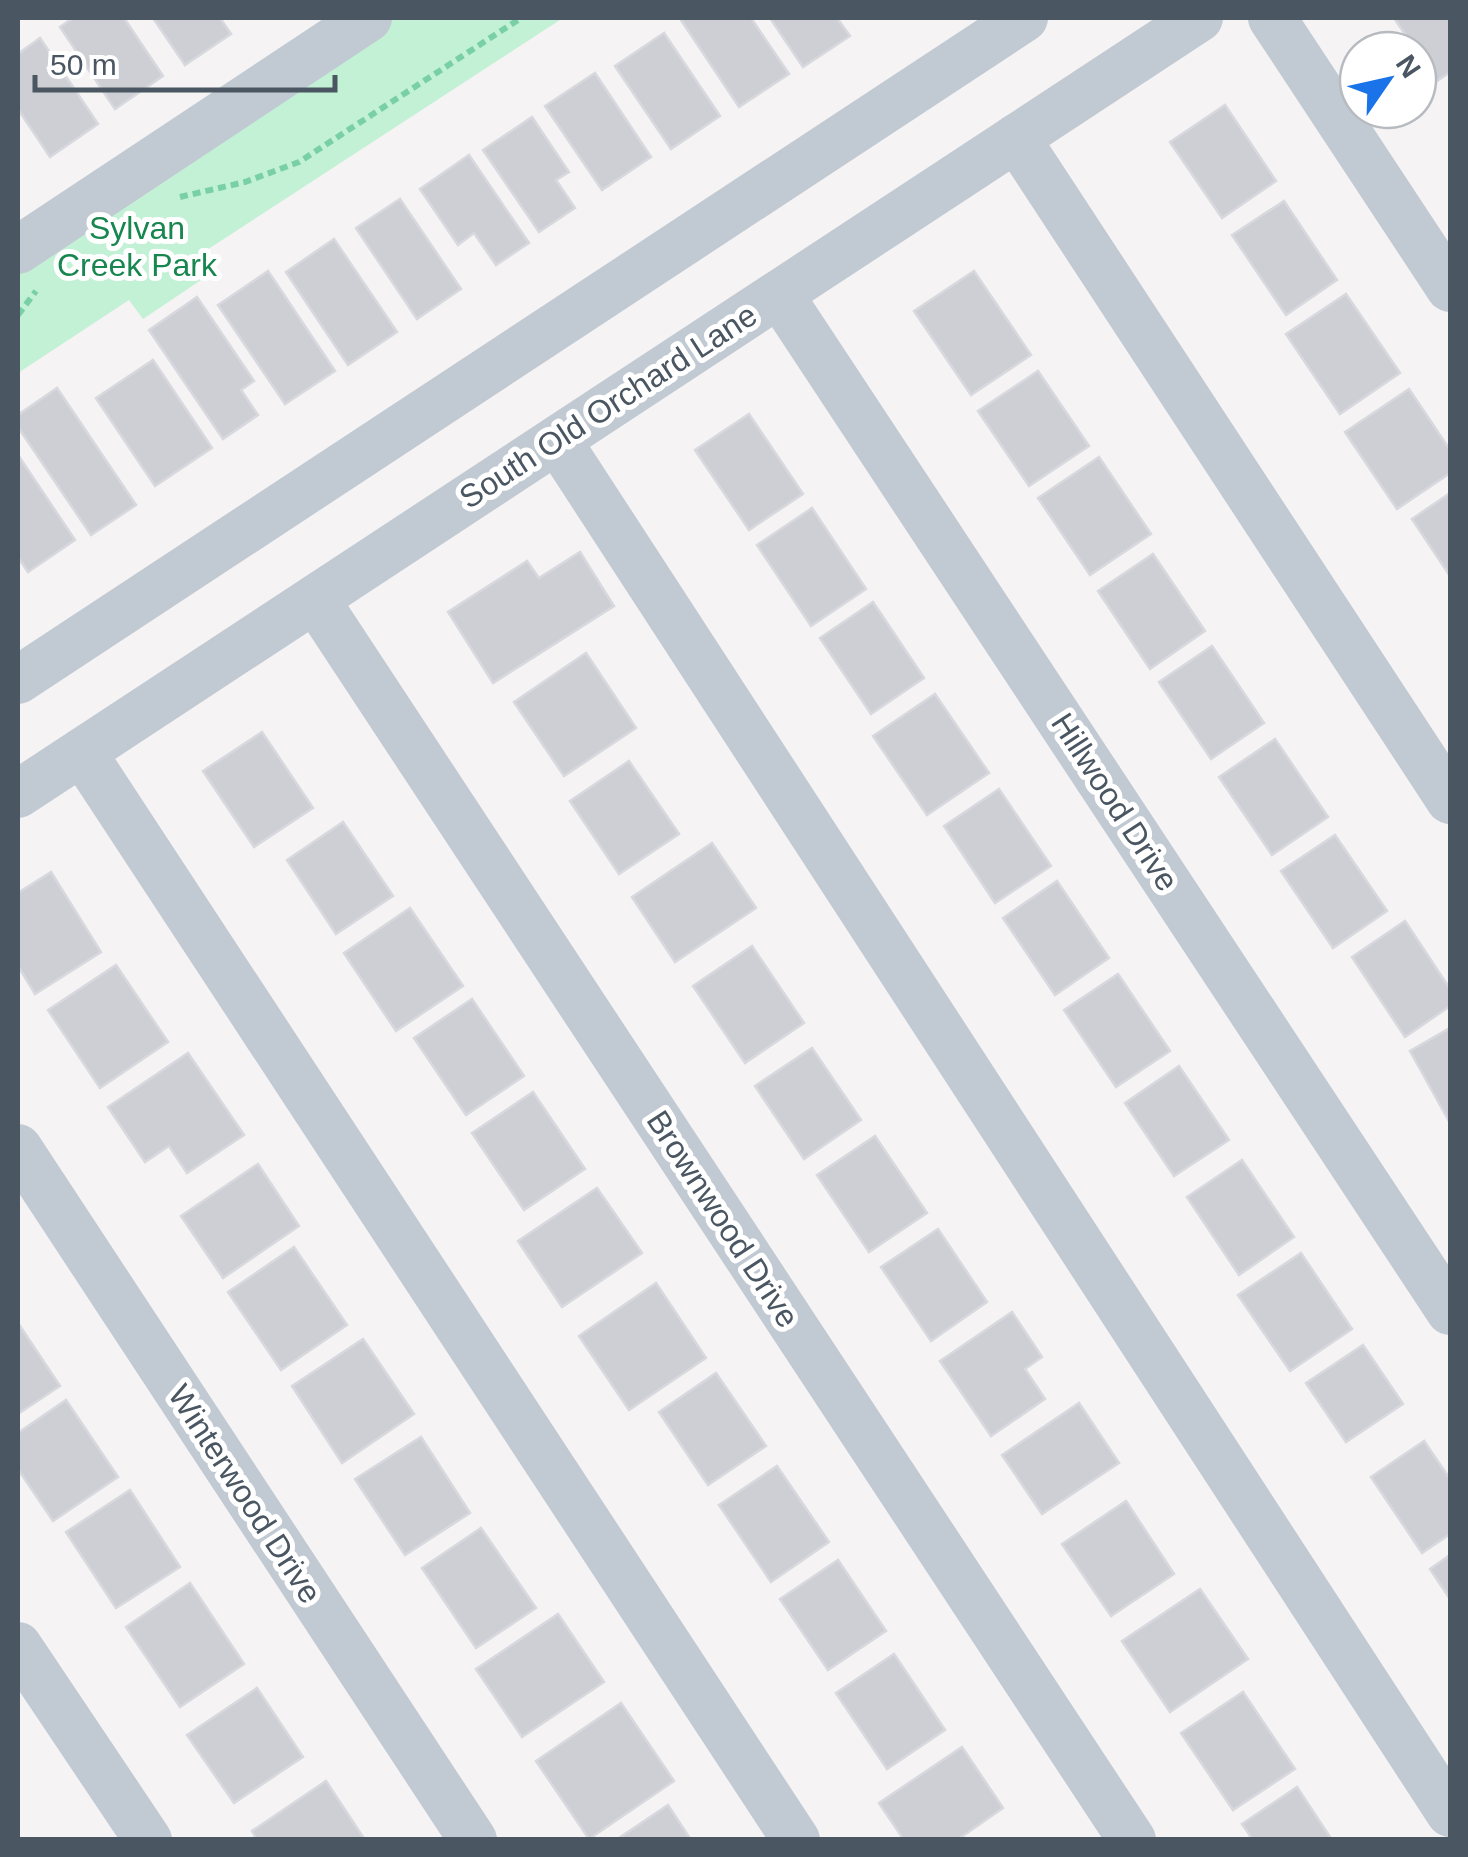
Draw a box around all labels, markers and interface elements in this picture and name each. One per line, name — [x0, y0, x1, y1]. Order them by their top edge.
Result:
scale bar — [35, 30, 335, 92]
north arrow — [1338, 30, 1438, 130]
text: 50 m — [50, 48, 117, 81]
text: N — [1390, 49, 1427, 83]
park label: Sylvan Creek Park — [57, 210, 218, 283]
street label: South Old Orchard Lane — [453, 296, 763, 516]
street label: Hillwood Drive — [1044, 706, 1186, 898]
street label: Brownwood Drive — [640, 1104, 806, 1334]
street label: Winterwood Drive — [161, 1378, 329, 1610]

